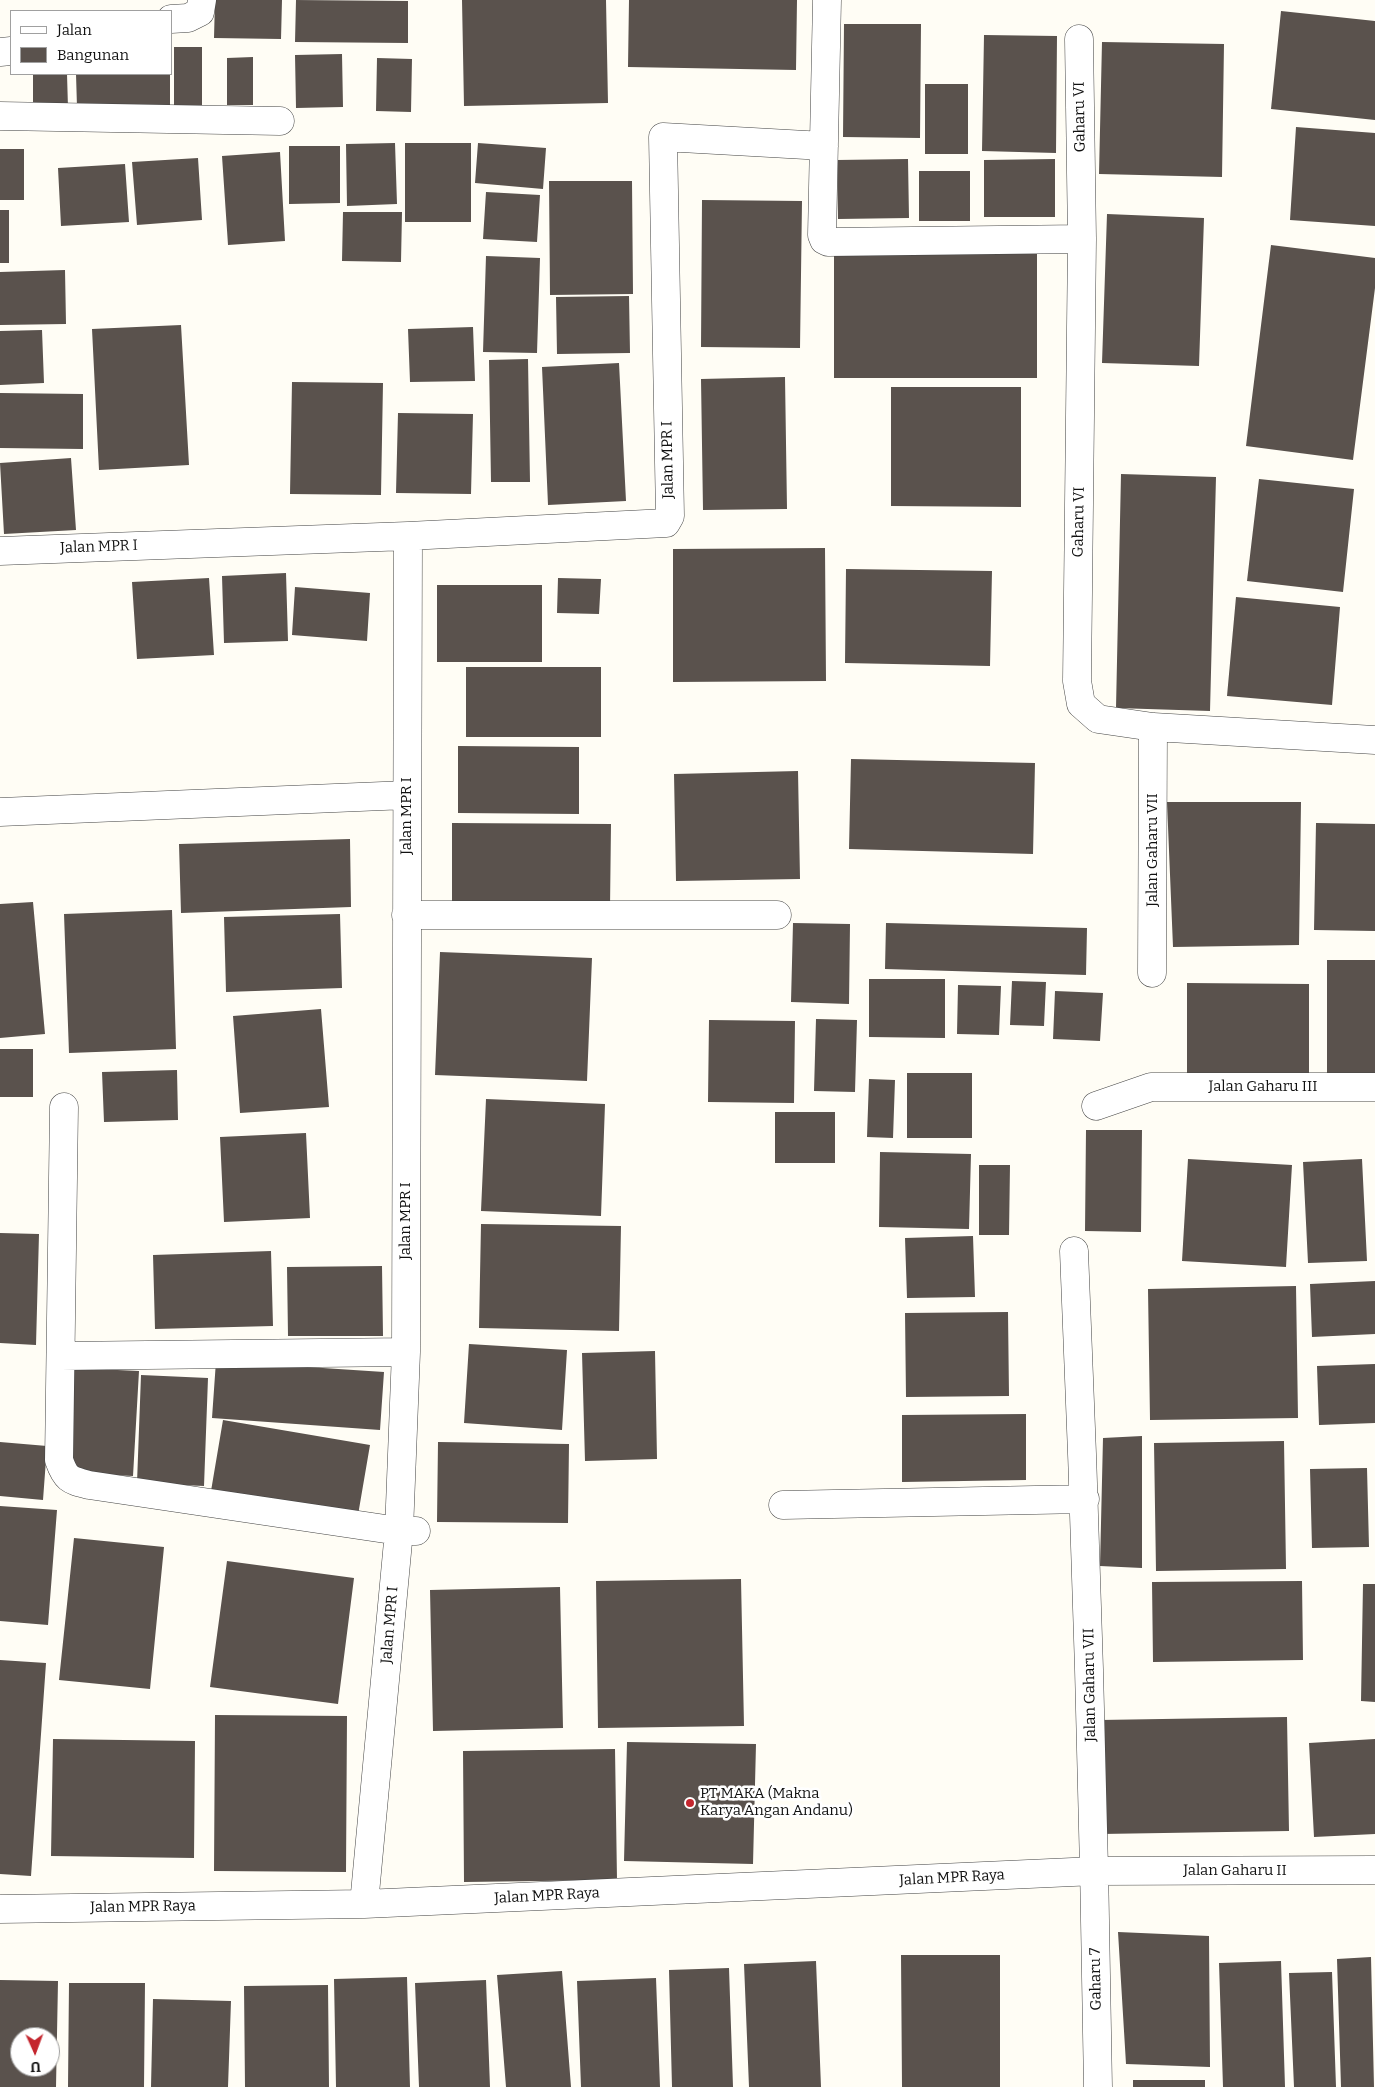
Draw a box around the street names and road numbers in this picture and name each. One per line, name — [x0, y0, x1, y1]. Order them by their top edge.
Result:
street label: Gaharu VI — [1070, 81, 1090, 153]
street label: Jalan MPR I — [658, 421, 678, 499]
street label: Gaharu VI — [1069, 486, 1089, 558]
street label: Jalan MPR I — [60, 537, 138, 557]
street label: Jalan MPR I — [398, 777, 416, 855]
street label: Jalan Gaharu VII — [1144, 793, 1162, 907]
street label: Jalan Gaharu III — [1209, 1078, 1317, 1096]
street label: Jalan MPR I — [397, 1182, 415, 1260]
street label: Jalan MPR I — [378, 1585, 402, 1665]
street label: Jalan Gaharu VII — [1080, 1628, 1100, 1742]
street label: Jalan Gaharu II — [1183, 1862, 1287, 1880]
street label: Jalan MPR Raya — [899, 1866, 1005, 1890]
street label: Jalan MPR Raya — [494, 1884, 600, 1908]
street label: Jalan MPR Raya — [90, 1897, 196, 1917]
street label: Gaharu 7 — [1086, 1947, 1106, 2011]

